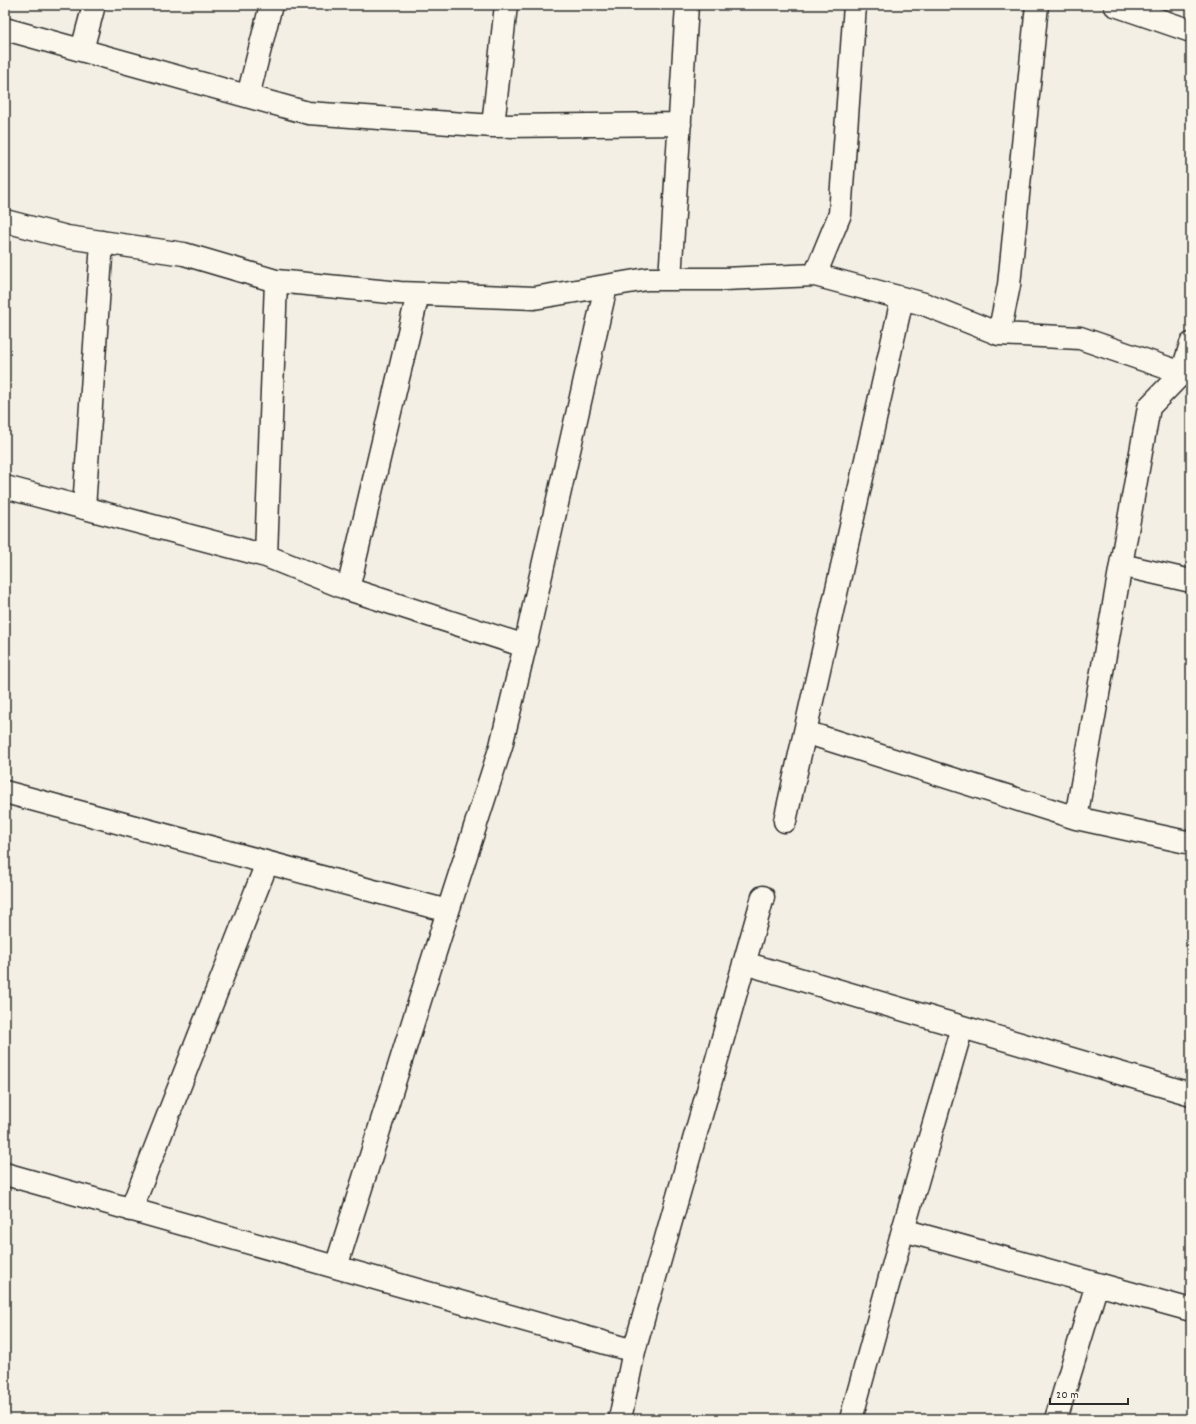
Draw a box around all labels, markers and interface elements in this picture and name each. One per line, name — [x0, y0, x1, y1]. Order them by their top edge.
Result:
scale bar — [1050, 1380, 1128, 1406]
text: 20 m — [1056, 1387, 1079, 1404]

